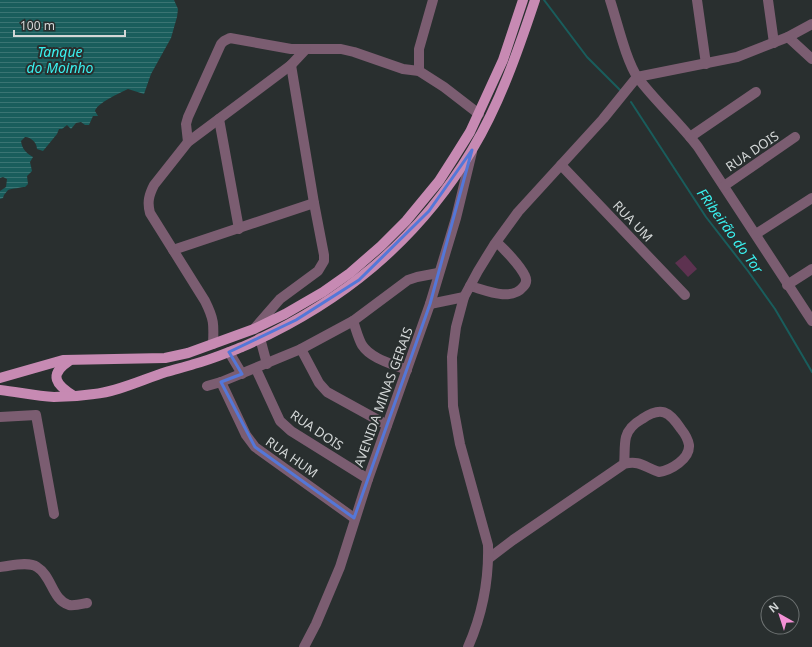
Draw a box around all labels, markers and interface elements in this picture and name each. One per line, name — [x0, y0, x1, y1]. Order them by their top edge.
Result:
scale bar — [14, 12, 125, 38]
text: 100 m — [20, 17, 55, 34]
water label: Tanque do Moinho — [27, 42, 94, 77]
street label: RUA DOIS — [722, 127, 782, 175]
water label: FRibeirão do Tor — [693, 184, 768, 277]
street label: RUA UM — [609, 197, 657, 245]
street label: AVENIDA MINAS GERAIS — [349, 325, 417, 469]
street label: RUA DOIS — [287, 406, 347, 454]
street label: RUA HUM — [262, 432, 322, 482]
north arrow — [760, 595, 800, 635]
text: N — [765, 598, 782, 615]

